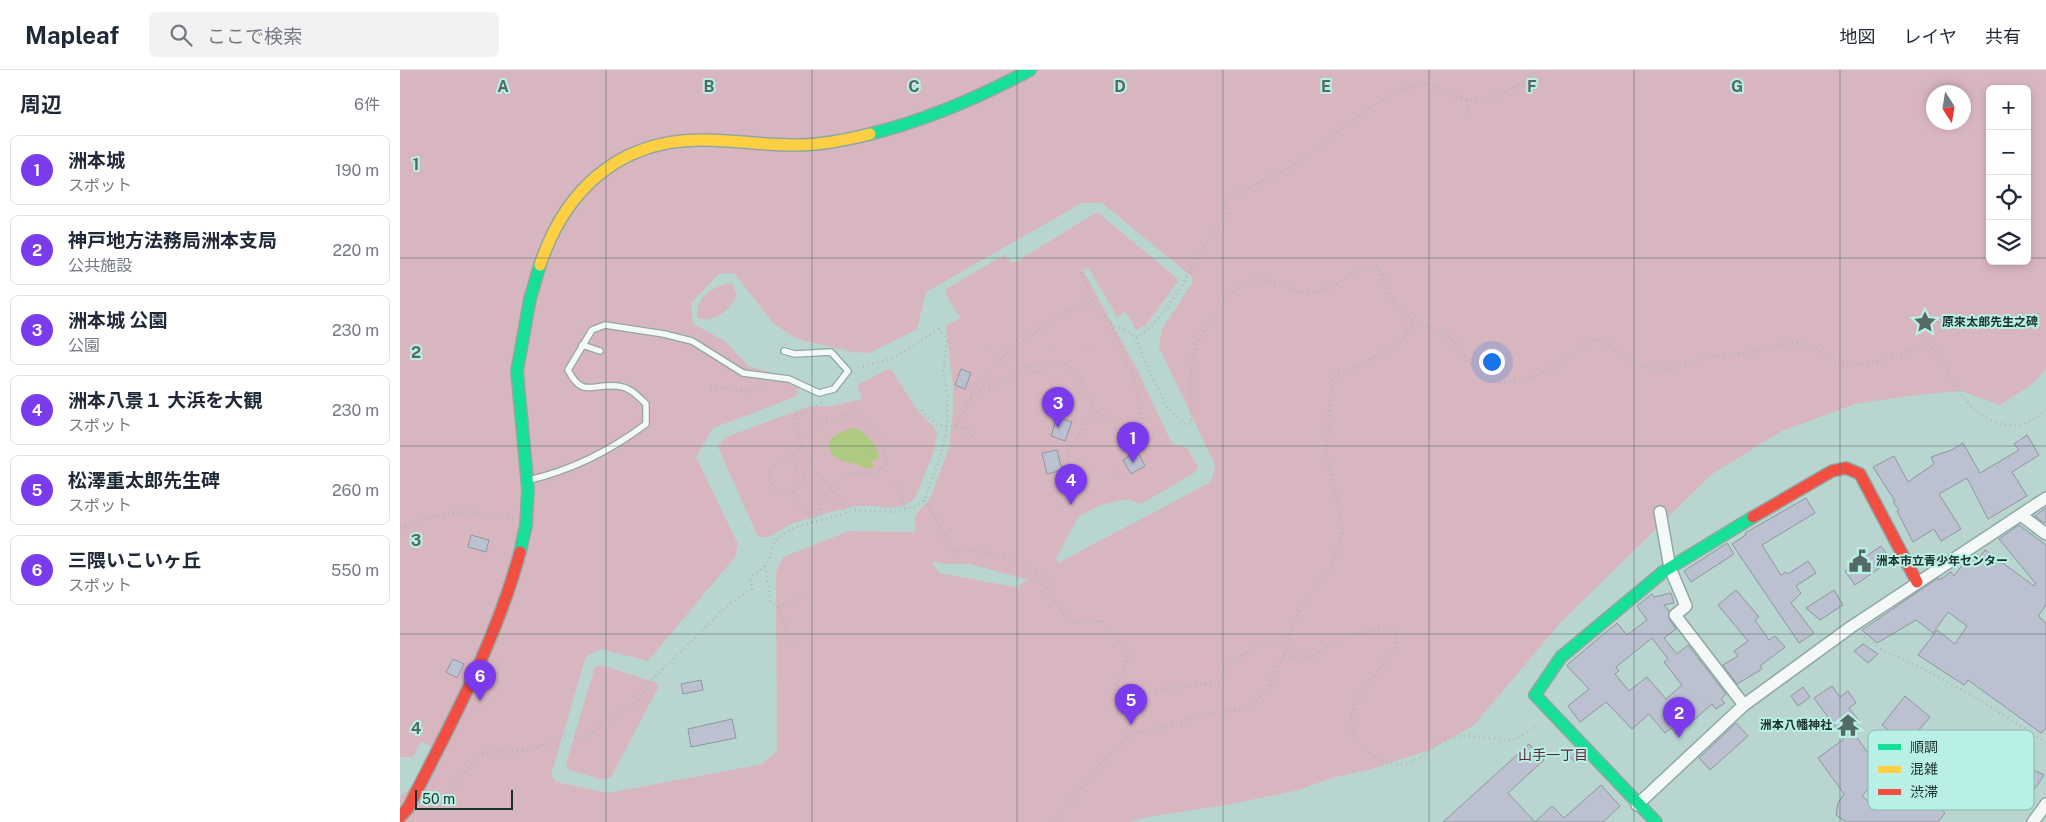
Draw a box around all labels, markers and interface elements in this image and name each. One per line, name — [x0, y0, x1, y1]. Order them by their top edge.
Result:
search box — [149, 12, 499, 57]
text: Mapleaf — [25, 21, 119, 49]
icon: search — [167, 21, 195, 49]
text: ここで検索 — [207, 25, 302, 47]
text: 地図 — [1840, 26, 1876, 47]
text: レイヤ — [1904, 26, 1957, 47]
text: 共有 — [1985, 26, 2021, 47]
text: A — [497, 77, 509, 96]
text: B — [704, 77, 715, 96]
text: C — [908, 77, 920, 96]
text: D — [1114, 77, 1126, 96]
text: E — [1321, 77, 1331, 96]
text: F — [1527, 77, 1537, 96]
text: G — [1731, 77, 1743, 96]
north arrow — [1926, 85, 1971, 130]
map controls — [1986, 85, 2031, 265]
button: + — [1986, 85, 2031, 130]
text: 周辺 — [20, 92, 62, 117]
text: 6件 — [354, 95, 380, 114]
button: − — [1986, 130, 2031, 175]
text: 洲本城 — [68, 149, 125, 171]
text: 1 — [413, 155, 419, 174]
text: 1 — [34, 161, 40, 180]
text: 190 m — [335, 161, 379, 180]
button: locate — [1986, 175, 2031, 220]
text: スポット — [68, 176, 132, 195]
button: layers — [1986, 220, 2031, 265]
text: 神戸地方法務局洲本支局 — [68, 229, 277, 251]
text: 2 — [32, 241, 42, 260]
text: 220 m — [332, 241, 379, 260]
text: 公共施設 — [68, 256, 132, 275]
text: 洲本城 公園 — [68, 309, 167, 331]
place icon: 原來太郎先生之碑 — [1912, 309, 1938, 335]
place label: 原來太郎先生之碑 — [1942, 315, 2038, 329]
text: 3 — [32, 321, 42, 340]
text: 230 m — [332, 321, 379, 340]
text: 公園 — [68, 336, 100, 355]
text: 2 — [411, 343, 421, 362]
your location — [1479, 349, 1505, 375]
pin: 3 — [1042, 387, 1074, 428]
text: 洲本八景１ 大浜を大観 — [68, 389, 262, 411]
text: 4 — [32, 401, 42, 420]
text: 230 m — [332, 401, 379, 420]
text: スポット — [68, 416, 132, 435]
pin: 1 — [1117, 422, 1149, 463]
pin: 4 — [1055, 464, 1087, 505]
text: 松澤重太郎先生碑 — [68, 469, 220, 491]
text: 5 — [32, 481, 42, 500]
text: 260 m — [332, 481, 379, 500]
text: スポット — [68, 496, 132, 515]
text: 3 — [411, 531, 421, 550]
public building icon: 洲本市立青少年センター — [1847, 548, 1873, 574]
text: 三隈いこいヶ丘 — [68, 549, 201, 571]
place label: 洲本市立青少年センター — [1876, 554, 2008, 568]
text: 6 — [32, 561, 42, 580]
text: 550 m — [331, 561, 379, 580]
text: スポット — [68, 576, 132, 595]
pin: 6 — [464, 660, 496, 701]
pin: 5 — [1115, 684, 1147, 725]
pin: 2 — [1663, 697, 1695, 738]
temple icon: 洲本八幡神社 — [1835, 712, 1861, 738]
place label: 洲本八幡神社 — [1760, 718, 1832, 732]
text: 4 — [411, 719, 422, 738]
legend — [1868, 730, 2034, 810]
text: 順調 — [1910, 739, 1938, 755]
district label: 山手一丁目 — [1518, 747, 1588, 763]
text: 混雑 — [1910, 761, 1938, 777]
text: 渋滞 — [1910, 784, 1938, 800]
scale bar — [415, 787, 512, 810]
text: 50 m — [422, 791, 455, 807]

